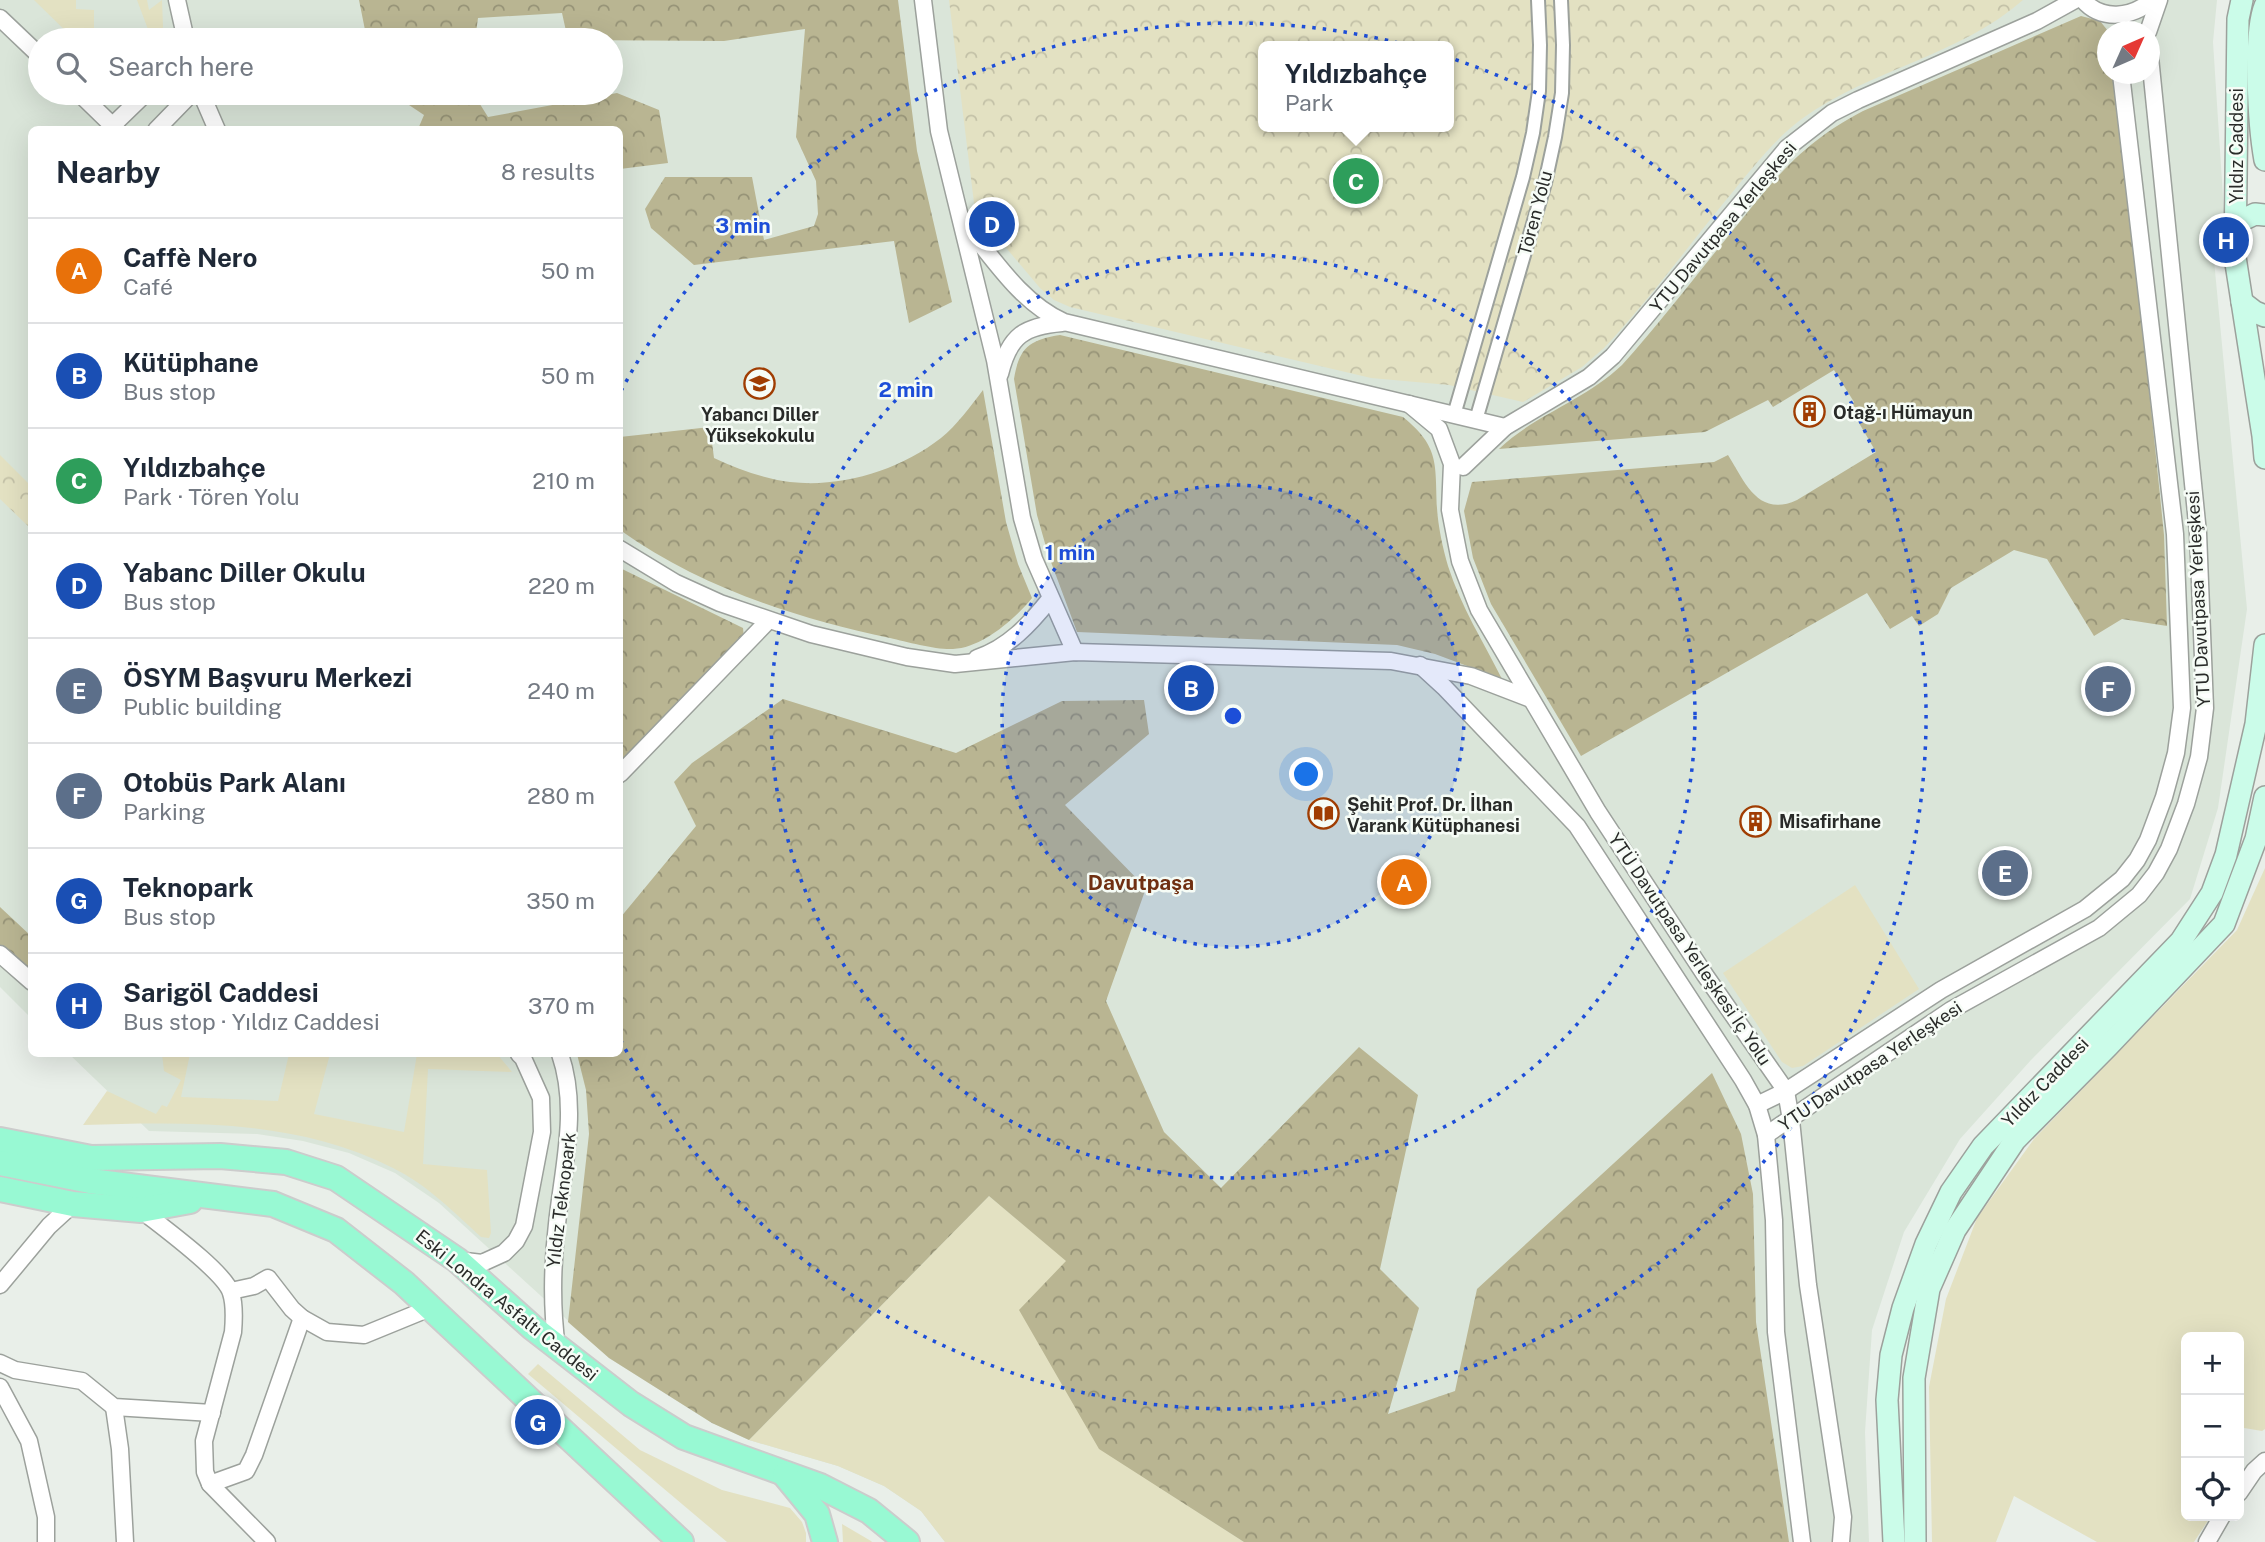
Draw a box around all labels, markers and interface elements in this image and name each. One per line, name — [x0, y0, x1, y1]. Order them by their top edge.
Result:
north arrow — [2097, 21, 2160, 84]
search box — [28, 28, 623, 105]
popup — [1258, 41, 1454, 132]
icon: search — [52, 48, 90, 86]
text: Search here — [108, 51, 254, 82]
text: Yıldızbahçe — [1285, 58, 1427, 89]
street label: Yıldız Caddesi — [2226, 88, 2247, 204]
text: Park — [1285, 89, 1334, 116]
street label: YTU Davutpasa Yerleşkesi — [1645, 137, 1801, 317]
text: Nearby — [56, 154, 160, 190]
pin: C — [1333, 155, 1379, 207]
text: 8 results — [501, 158, 595, 185]
street label: Tören Yolu — [1514, 168, 1556, 258]
pin: D — [969, 198, 1015, 250]
text: 3 min — [715, 213, 771, 238]
pin: H — [2203, 214, 2249, 266]
text: Caffè Nero — [123, 242, 258, 273]
text: A — [71, 257, 87, 284]
text: 50 m — [541, 257, 595, 284]
text: Café — [123, 273, 173, 300]
text: Kütüphane — [123, 347, 259, 378]
text: B — [71, 362, 87, 389]
text: 50 m — [541, 362, 595, 389]
school or university icon: Yabancı Diller Yüksekokulu — [743, 366, 777, 400]
text: 2 min — [878, 377, 934, 402]
text: Bus stop — [123, 378, 216, 405]
building icon: Otağ-ı Hümayun — [1793, 395, 1827, 429]
place label: Otağ-ı Hümayun — [1833, 402, 1973, 423]
place label: Yabancı Diller Yüksekokulu — [701, 404, 819, 446]
text: Yıldızbahçe — [123, 452, 266, 483]
text: C — [71, 467, 87, 494]
text: 210 m — [532, 467, 595, 494]
text: Park · Tören Yolu — [123, 483, 300, 510]
street label: YTU Davutpasa Yerleşkesi — [2182, 490, 2214, 708]
text: 1 min — [1045, 540, 1095, 565]
text: Yabanc Diller Okulu — [123, 557, 366, 588]
text: D — [71, 572, 87, 599]
text: 220 m — [528, 572, 595, 599]
text: Bus stop — [123, 588, 216, 615]
text: ÖSYM Başvuru Merkezi — [123, 662, 412, 693]
pin: B — [1168, 662, 1214, 714]
pin: F — [2085, 663, 2131, 715]
text: E — [72, 677, 86, 704]
text: 240 m — [527, 677, 595, 704]
text: Public building — [123, 693, 282, 720]
centre of rings — [1221, 704, 1245, 728]
your location — [1289, 757, 1323, 791]
text: Otobüs Park Alanı — [123, 767, 346, 798]
text: F — [72, 782, 86, 809]
text: 280 m — [527, 782, 595, 809]
place label: Şehit Prof. Dr. İlhan Varank Kütüphanesi — [1347, 793, 1520, 836]
library icon: Şehit Prof. Dr. İlhan Varank Kütüphanesi — [1307, 797, 1341, 831]
text: Parking — [123, 798, 205, 825]
building icon: Misafirhane — [1739, 804, 1773, 838]
place label: Misafirhane — [1779, 811, 1881, 832]
street label: YTÜ Davutpasa Yerleşkesi İç Yolu — [1604, 828, 1777, 1069]
pin: E — [1982, 847, 2028, 899]
pin: A — [1381, 856, 1427, 908]
district label: Davutpaşa — [1088, 870, 1194, 895]
text: Teknopark — [123, 872, 254, 903]
text: G — [70, 887, 88, 914]
text: 350 m — [526, 887, 595, 914]
text: Bus stop — [123, 903, 216, 930]
text: Sarigöl Caddesi — [123, 977, 319, 1008]
text: H — [70, 992, 88, 1019]
text: 370 m — [528, 992, 595, 1019]
street label: YTU Davutpasa Yerleşkesi — [1774, 997, 1966, 1135]
text: Bus stop · Yıldız Caddesi — [123, 1008, 380, 1035]
street label: Yıldız Caddesi — [1997, 1033, 2093, 1131]
street label: Yıldız Teknopark — [542, 1131, 580, 1269]
street label: Eski Londra Asfaltı Caddesi — [412, 1225, 602, 1385]
map controls — [2181, 1332, 2244, 1521]
button: + — [2181, 1332, 2244, 1395]
button: − — [2181, 1395, 2244, 1458]
pin: G — [515, 1396, 561, 1448]
button: locate — [2181, 1458, 2244, 1521]

